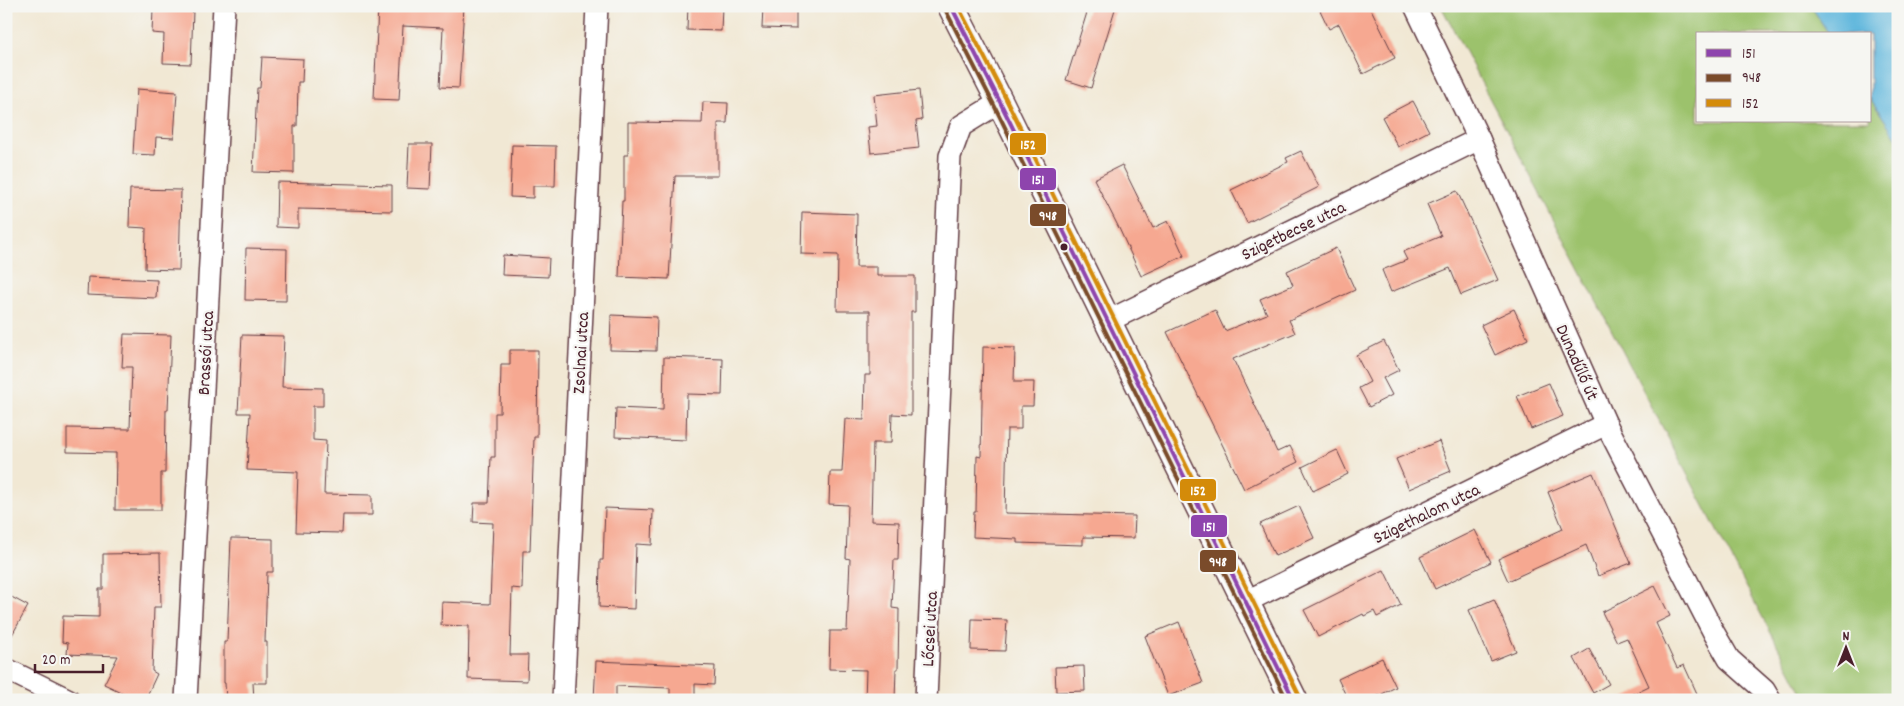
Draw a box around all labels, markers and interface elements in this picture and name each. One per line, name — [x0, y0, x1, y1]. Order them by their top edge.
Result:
legend — [1696, 32, 1872, 122]
text: 151 — [1742, 44, 1756, 66]
text: 948 — [1742, 68, 1761, 90]
text: 152 — [1742, 94, 1759, 116]
line badge: 152 — [1009, 132, 1047, 156]
text: 152 — [1020, 136, 1036, 156]
line badge: 151 — [1019, 167, 1057, 191]
text: 151 — [1032, 171, 1044, 191]
street label: Szigetbecse utca — [1238, 196, 1351, 268]
line badge: 948 — [1029, 203, 1067, 227]
text: 948 — [1039, 207, 1057, 227]
unlabelled marker — [1059, 242, 1069, 252]
street label: Brassói utca — [193, 310, 222, 396]
street label: Zsolnai utca — [568, 311, 597, 395]
street label: Dunadűlő út — [1548, 321, 1604, 405]
line badge: 152 — [1179, 478, 1217, 502]
street label: Szigethalom utca — [1369, 478, 1485, 552]
text: 152 — [1190, 482, 1206, 502]
line badge: 151 — [1190, 514, 1228, 538]
text: 151 — [1203, 518, 1215, 538]
line badge: 948 — [1199, 549, 1237, 573]
text: 948 — [1209, 553, 1227, 573]
street label: Lőcsei utca — [917, 590, 946, 668]
north arrow — [1822, 624, 1872, 674]
text: N — [1843, 627, 1850, 647]
scale bar — [35, 641, 102, 673]
text: 20 m — [42, 650, 70, 672]

